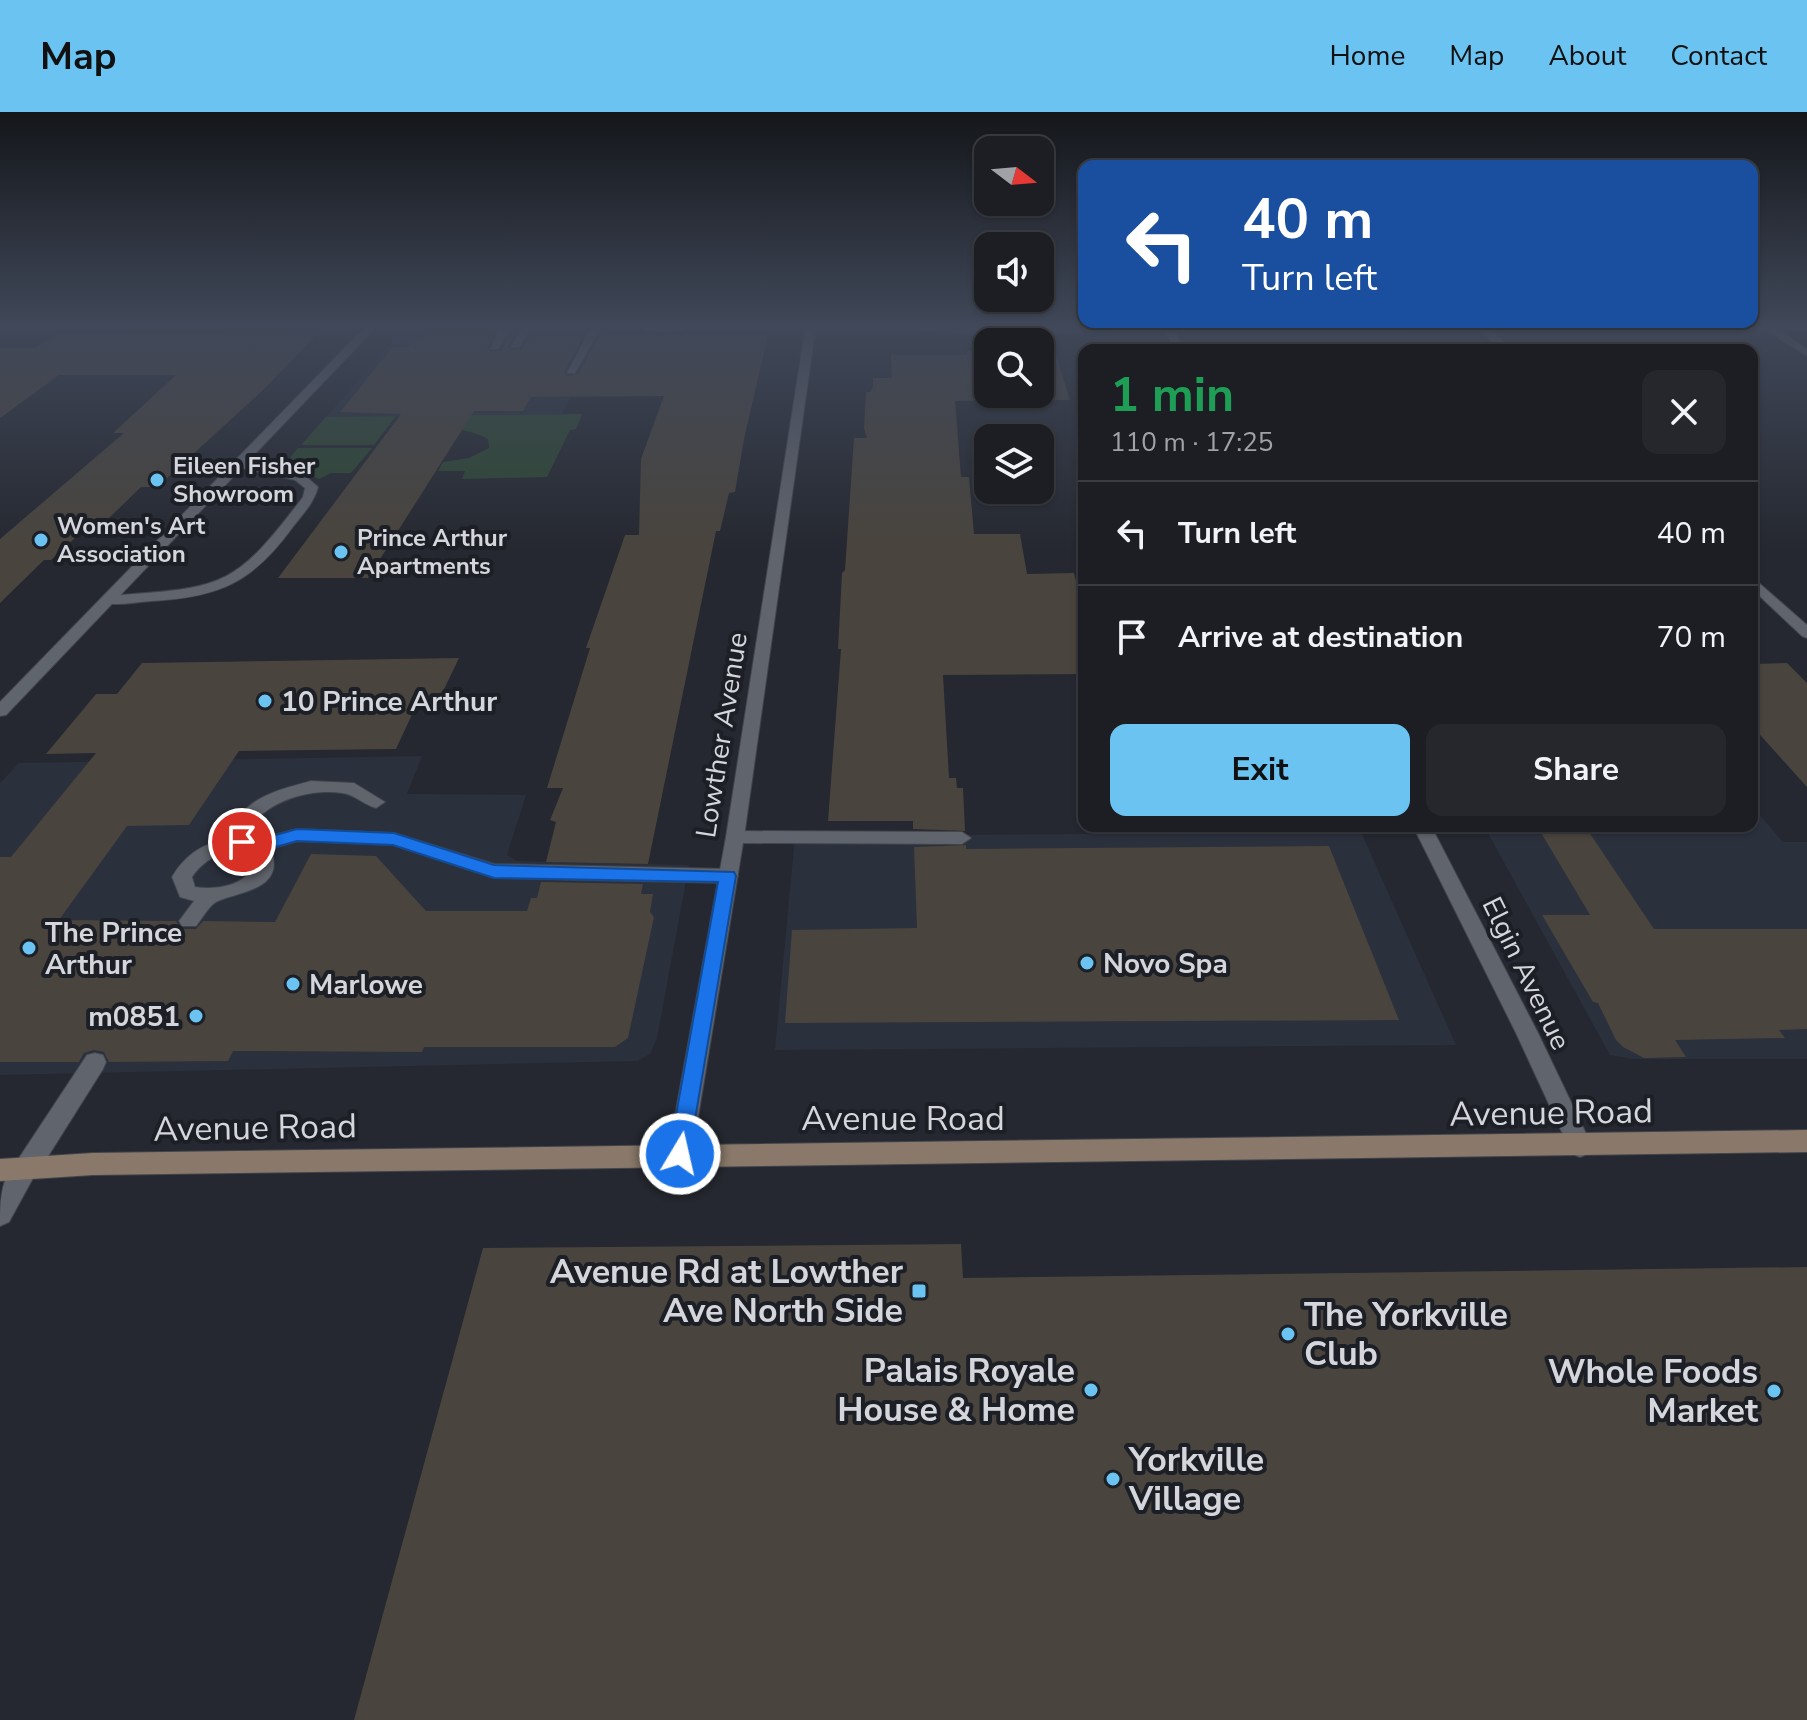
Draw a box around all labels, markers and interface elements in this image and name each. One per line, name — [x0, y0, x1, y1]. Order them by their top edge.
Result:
text: Map — [40, 31, 117, 82]
text: Home — [1330, 37, 1405, 75]
text: Map — [1449, 37, 1504, 75]
text: About — [1548, 37, 1626, 75]
text: Contact — [1670, 37, 1767, 75]
north arrow — [974, 136, 1054, 216]
map controls — [974, 136, 1054, 504]
text: 40 m — [1242, 181, 1373, 258]
icon: left — [1110, 192, 1214, 296]
button: sound — [974, 232, 1054, 312]
text: Turn left — [1242, 254, 1377, 303]
button: search — [974, 328, 1054, 408]
text: 1 min — [1110, 362, 1234, 428]
button: close — [1642, 370, 1726, 454]
button: layers — [974, 424, 1054, 504]
text: 110 m · 17:25 — [1110, 425, 1273, 460]
place label: Eileen Fisher Showroom — [173, 450, 316, 510]
marker: Eileen Fisher Showroom — [148, 471, 166, 489]
place label: Women's Art Association — [57, 510, 206, 570]
icon: left — [1110, 511, 1154, 555]
text: Turn left — [1178, 513, 1296, 554]
text: 40 m — [1657, 513, 1726, 554]
place label: Prince Arthur Apartments — [357, 522, 508, 582]
marker: Women's Art Association — [32, 531, 50, 549]
marker: Prince Arthur Apartments — [332, 543, 350, 561]
icon: arrive — [1110, 615, 1154, 659]
text: Arrive at destination — [1178, 617, 1463, 658]
text: 70 m — [1657, 617, 1726, 658]
street label: Lowther Avenue — [687, 630, 757, 841]
place label: 10 Prince Arthur — [281, 683, 497, 721]
marker: 10 Prince Arthur — [256, 692, 274, 710]
button: Exit — [1110, 724, 1410, 816]
button: Share — [1426, 724, 1726, 816]
pin — [208, 808, 276, 876]
icon: arrive — [220, 820, 264, 864]
street label: Elgin Avenue — [1473, 891, 1580, 1056]
place label: The Prince Arthur — [45, 914, 182, 984]
marker: The Prince Arthur — [20, 939, 38, 957]
place label: Novo Spa — [1103, 945, 1228, 983]
marker: Novo Spa — [1078, 954, 1096, 972]
place label: Marlowe — [309, 966, 423, 1004]
marker: Marlowe — [284, 975, 302, 993]
place label: m0851 — [88, 998, 180, 1036]
marker: m0851 — [187, 1007, 205, 1025]
street label: Avenue Road — [1449, 1088, 1653, 1138]
street label: Avenue Road — [801, 1096, 1005, 1142]
street label: Avenue Road — [153, 1103, 357, 1153]
position arrow — [638, 1112, 722, 1196]
place label: Avenue Rd at Lowther Ave North Side — [550, 1249, 904, 1334]
marker: Avenue Rd at Lowther Ave North Side — [910, 1282, 928, 1300]
place label: The Yorkville Club — [1304, 1292, 1508, 1377]
marker: The Yorkville Club — [1279, 1325, 1297, 1343]
place label: Palais Royale House & Home — [837, 1348, 1075, 1433]
place label: Whole Foods Market — [1548, 1349, 1759, 1434]
marker: Palais Royale House & Home — [1082, 1381, 1100, 1399]
marker: Whole Foods Market — [1765, 1382, 1783, 1400]
place label: Yorkville Village — [1128, 1437, 1264, 1522]
marker: Yorkville Village — [1104, 1470, 1122, 1488]

